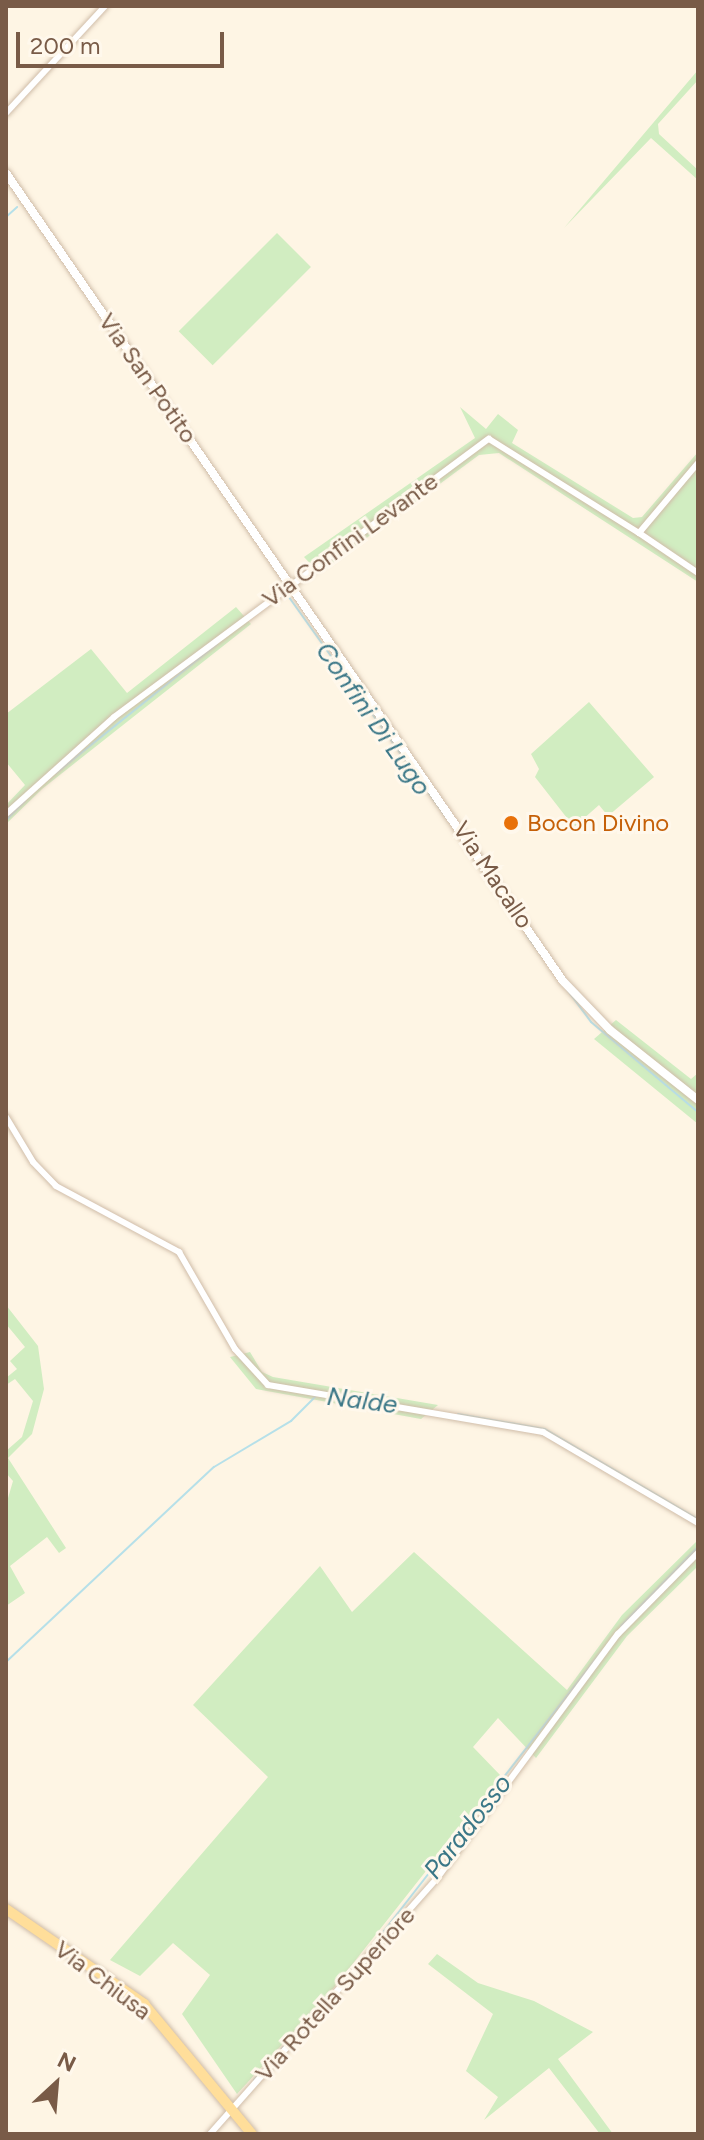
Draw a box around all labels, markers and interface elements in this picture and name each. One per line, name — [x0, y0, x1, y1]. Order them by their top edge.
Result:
scale bar — [20, 16, 228, 66]
text: 200 m — [30, 31, 101, 60]
street label: Via San Potito — [93, 308, 203, 448]
street label: Via Confini Levante — [257, 467, 443, 613]
water label: Confini Di Lugo — [309, 636, 437, 802]
place label: Bocon Divino — [527, 809, 669, 837]
marker: Bocon Divino — [502, 814, 520, 832]
street label: Via Macallo — [447, 816, 539, 934]
water label: Nalde — [325, 1381, 399, 1421]
water label: Paradosso — [418, 1769, 518, 1885]
street label: Via Rotella Superiore — [249, 1901, 421, 2087]
street label: Via Chiusa — [49, 1934, 157, 2026]
north arrow — [16, 2044, 96, 2124]
text: N — [53, 2046, 80, 2078]

